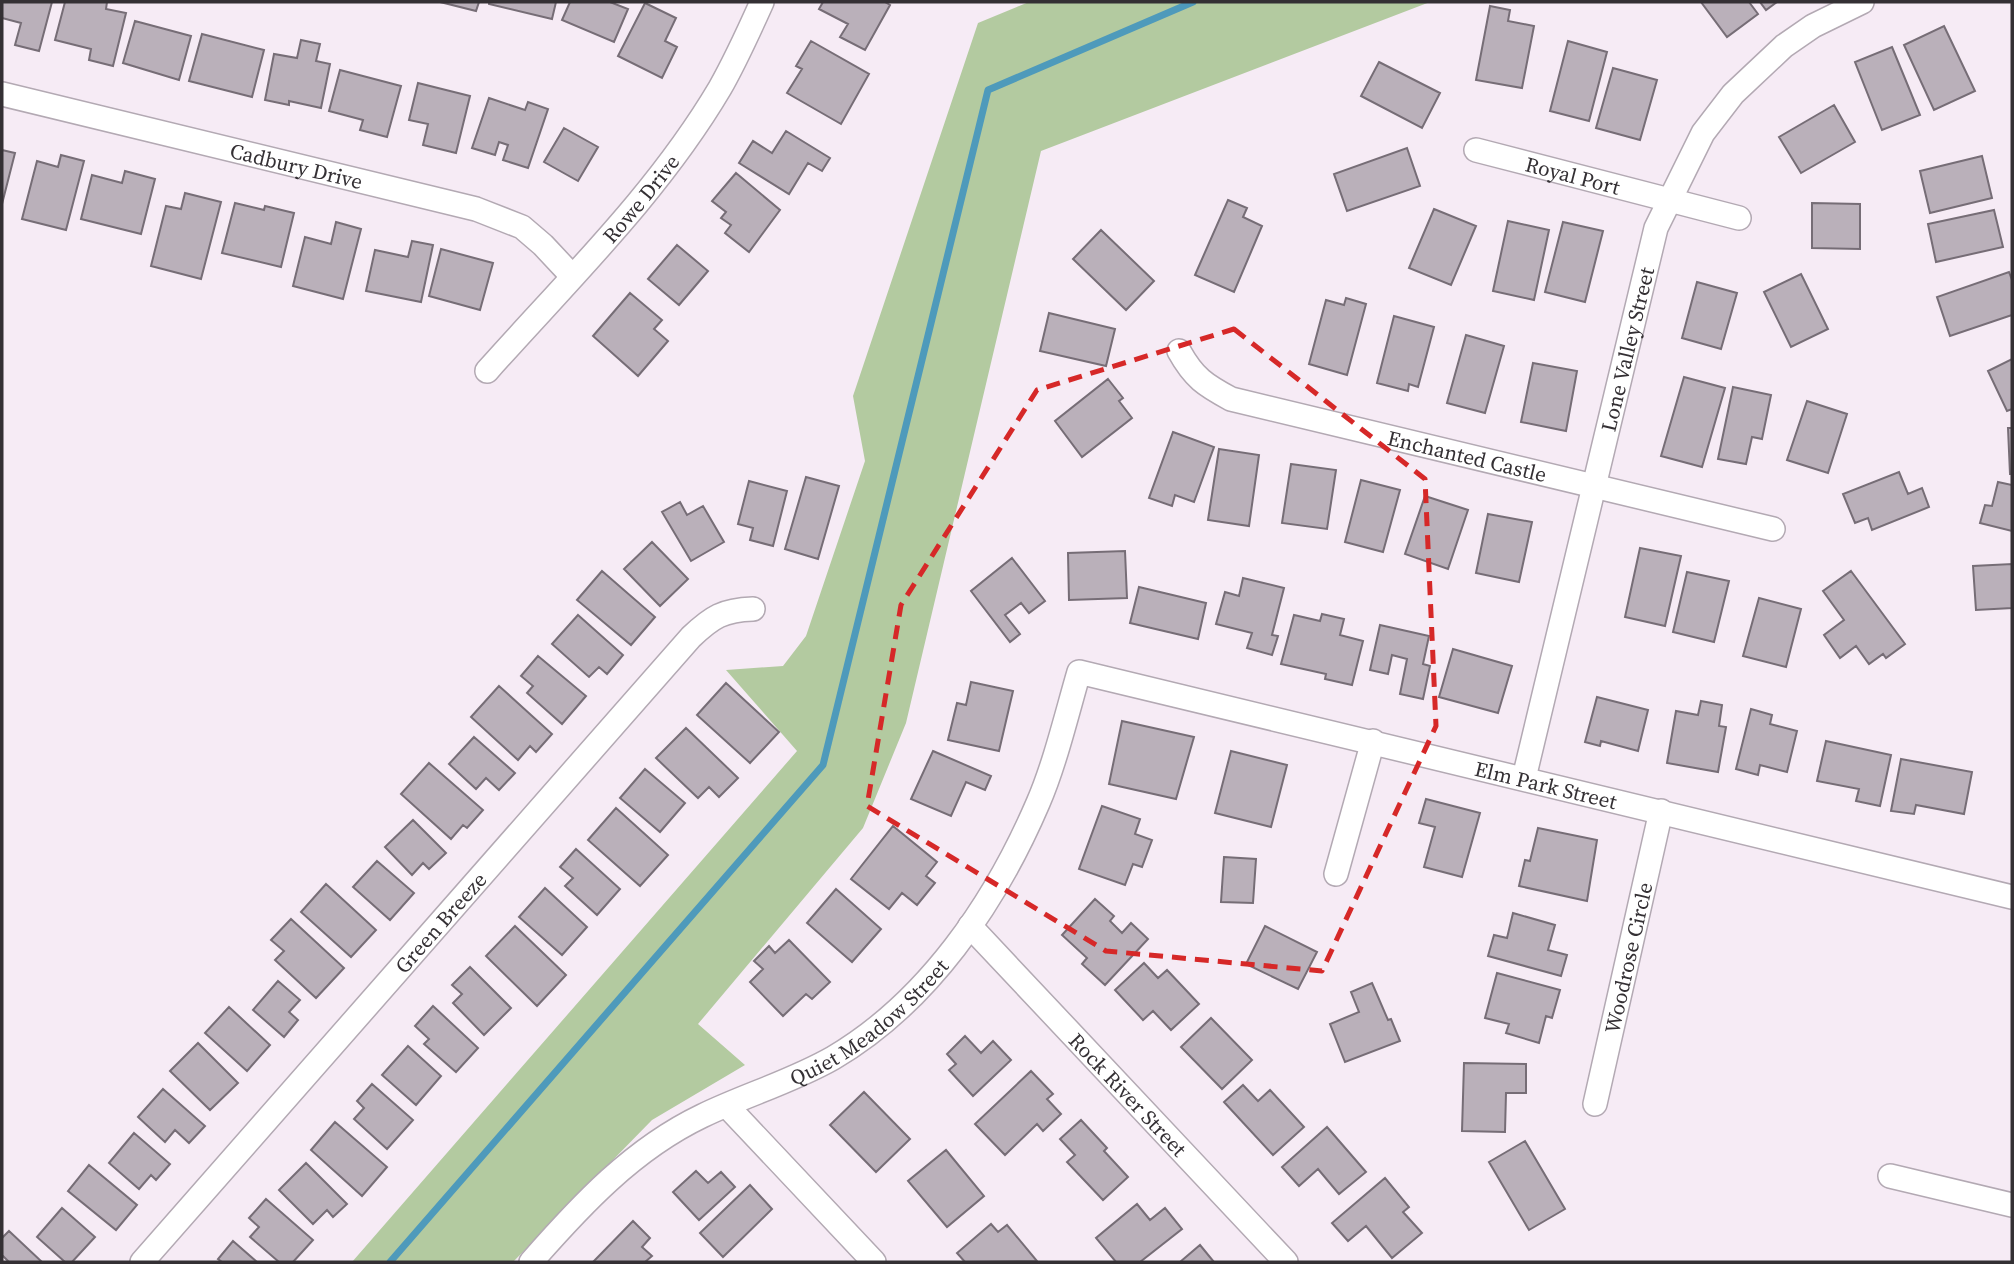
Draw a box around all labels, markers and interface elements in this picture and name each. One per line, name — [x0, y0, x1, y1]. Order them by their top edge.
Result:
street label: Cadbury Drive — [227, 135, 366, 196]
street label: Rowe Drive — [595, 148, 686, 249]
street label: Royal Port — [1522, 149, 1623, 201]
street label: Lone Valley Street — [1593, 264, 1661, 434]
street label: Enchanted Castle — [1385, 423, 1550, 489]
street label: Elm Park Street — [1472, 753, 1620, 816]
street label: Green Breeze — [388, 866, 493, 979]
street label: Woodrose Circle — [1597, 879, 1659, 1036]
street label: Quiet Meadow Street — [785, 952, 955, 1092]
street label: Rock River Street — [1063, 1026, 1194, 1163]

